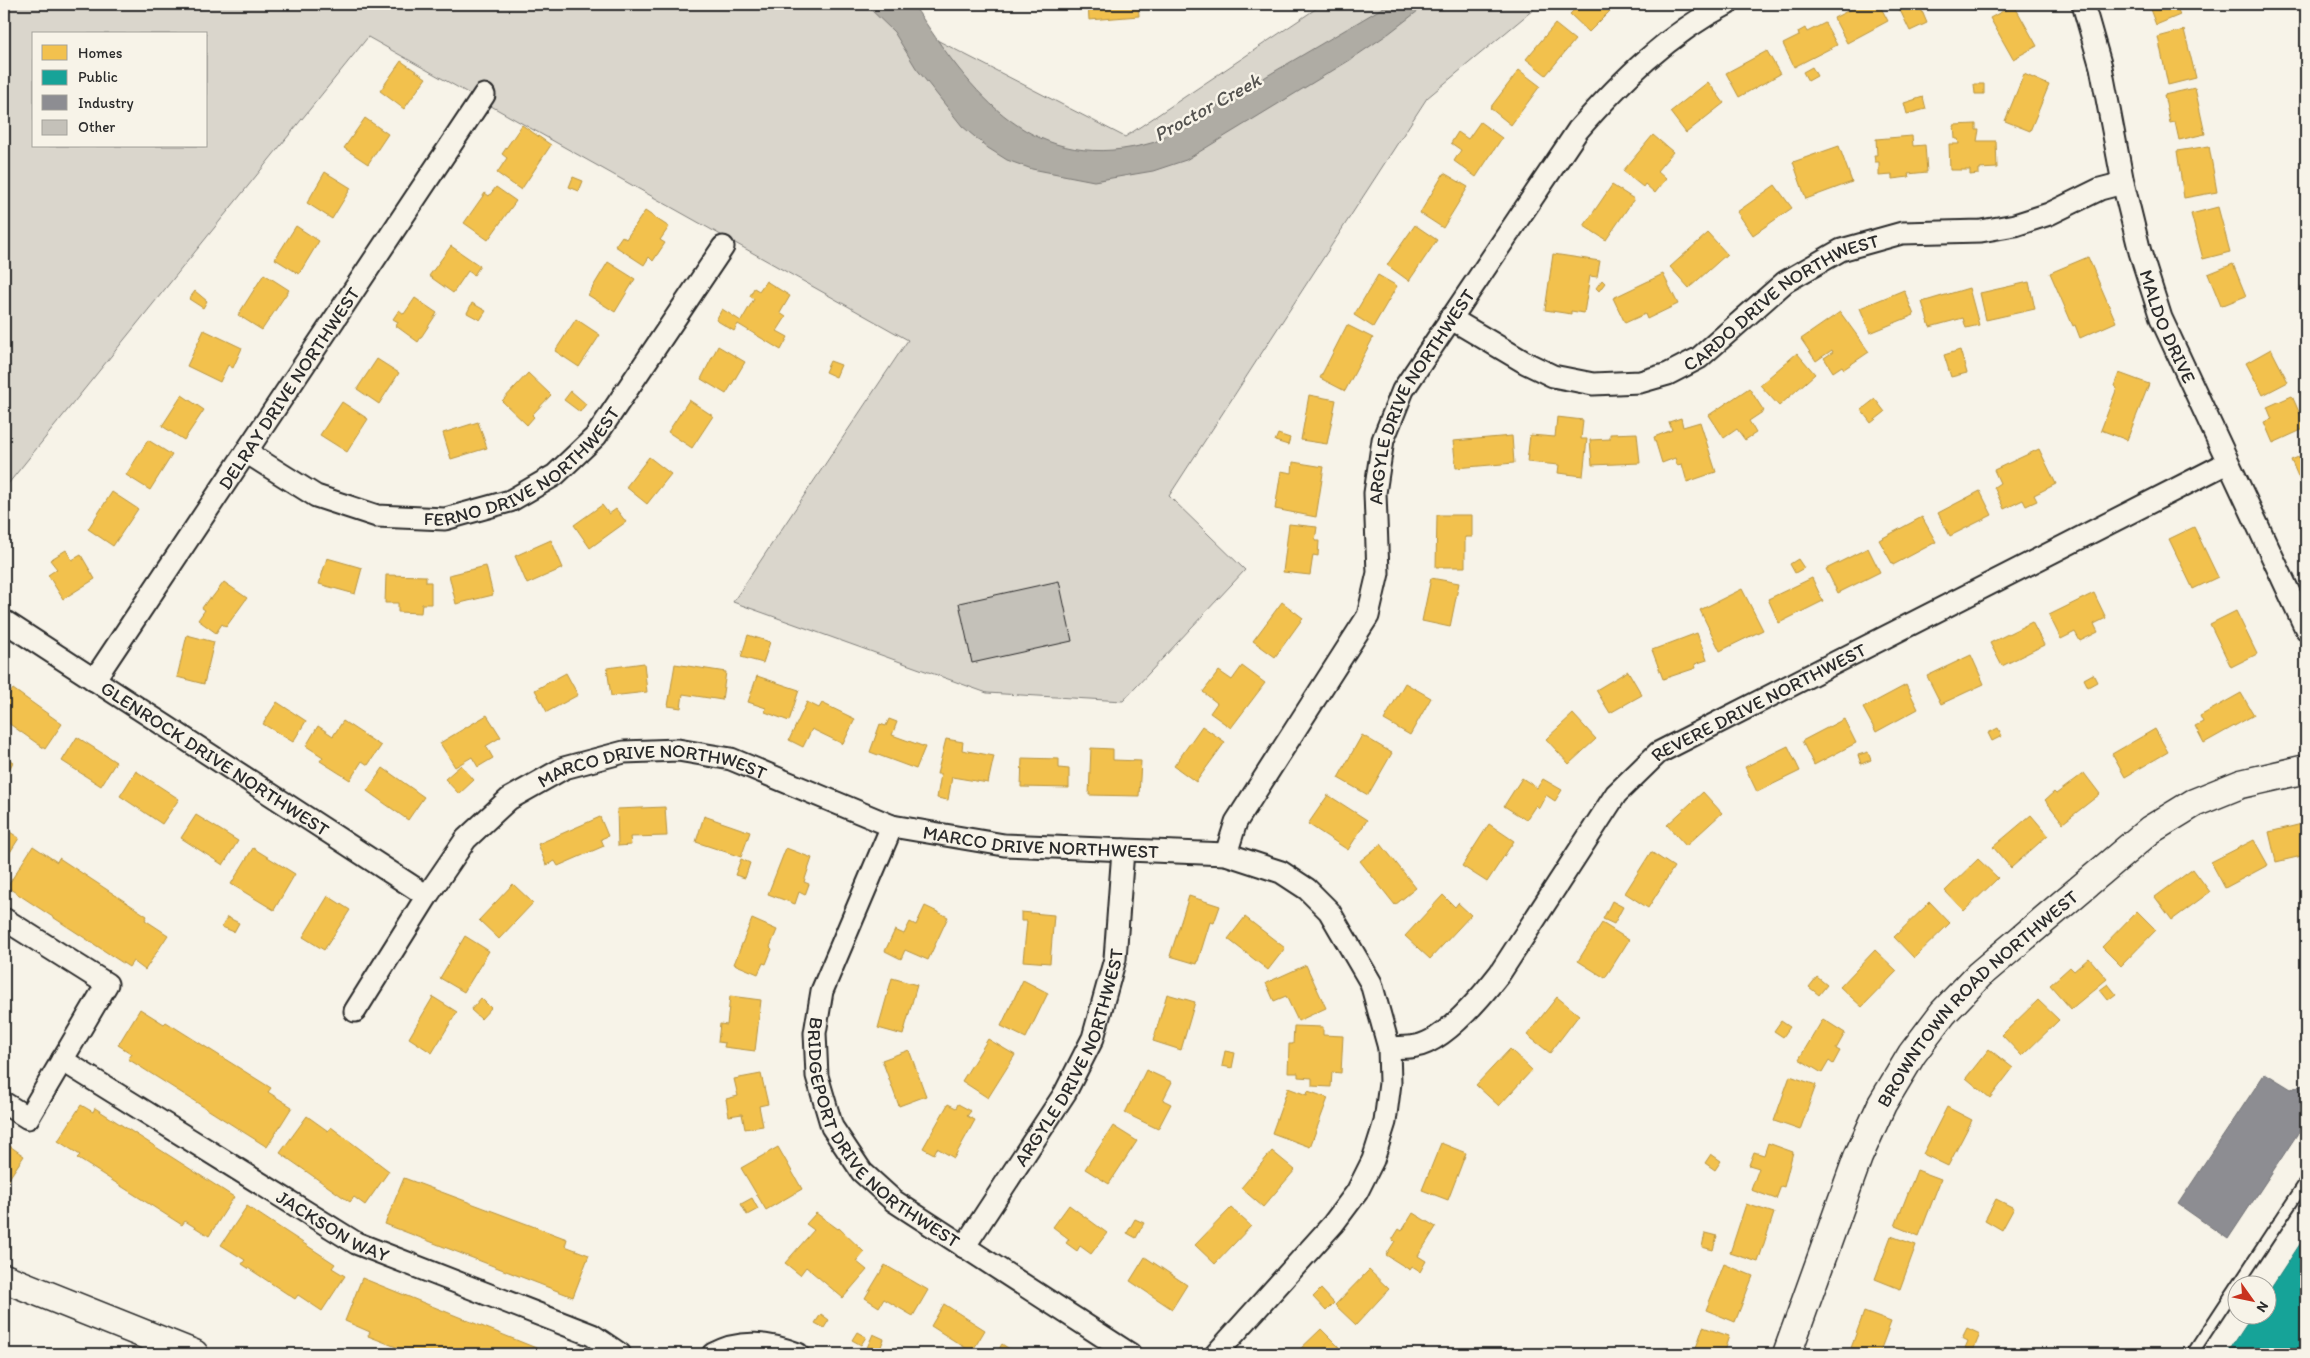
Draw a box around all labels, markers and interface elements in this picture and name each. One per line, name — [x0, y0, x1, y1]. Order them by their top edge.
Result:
legend — [32, 32, 208, 148]
text: Homes — [78, 44, 123, 62]
water label: Proctor Creek — [1149, 67, 1266, 146]
text: Public — [78, 68, 118, 86]
text: Industry — [78, 94, 134, 112]
text: Other — [78, 118, 115, 136]
street label: CARDO DRIVE NORTHWEST — [1679, 229, 1882, 376]
street label: MALDO DRIVE — [2134, 267, 2201, 387]
street label: DELRAY DRIVE NORTHWEST — [213, 282, 365, 494]
street label: ARGYLE DRIVE NORTHWEST — [1364, 284, 1480, 505]
street label: FERNO DRIVE NORTHWEST — [423, 402, 625, 531]
street label: REVERE DRIVE NORTHWEST — [1646, 638, 1870, 766]
street label: GLENROCK DRIVE NORTHWEST — [97, 676, 334, 842]
street label: MARCO DRIVE NORTHWEST — [533, 738, 771, 793]
street label: MARCO DRIVE NORTHWEST — [921, 820, 1160, 863]
street label: BROWNTOWN ROAD NORTHWEST — [1872, 885, 2083, 1111]
street label: ARGYLE DRIVE NORTHWEST — [1009, 947, 1128, 1170]
street label: BRIDGEPORT DRIVE NORTHWEST — [803, 1015, 965, 1253]
street label: JACKSON WAY — [272, 1185, 393, 1267]
north arrow — [2228, 1276, 2278, 1326]
text: N — [2253, 1298, 2272, 1315]

